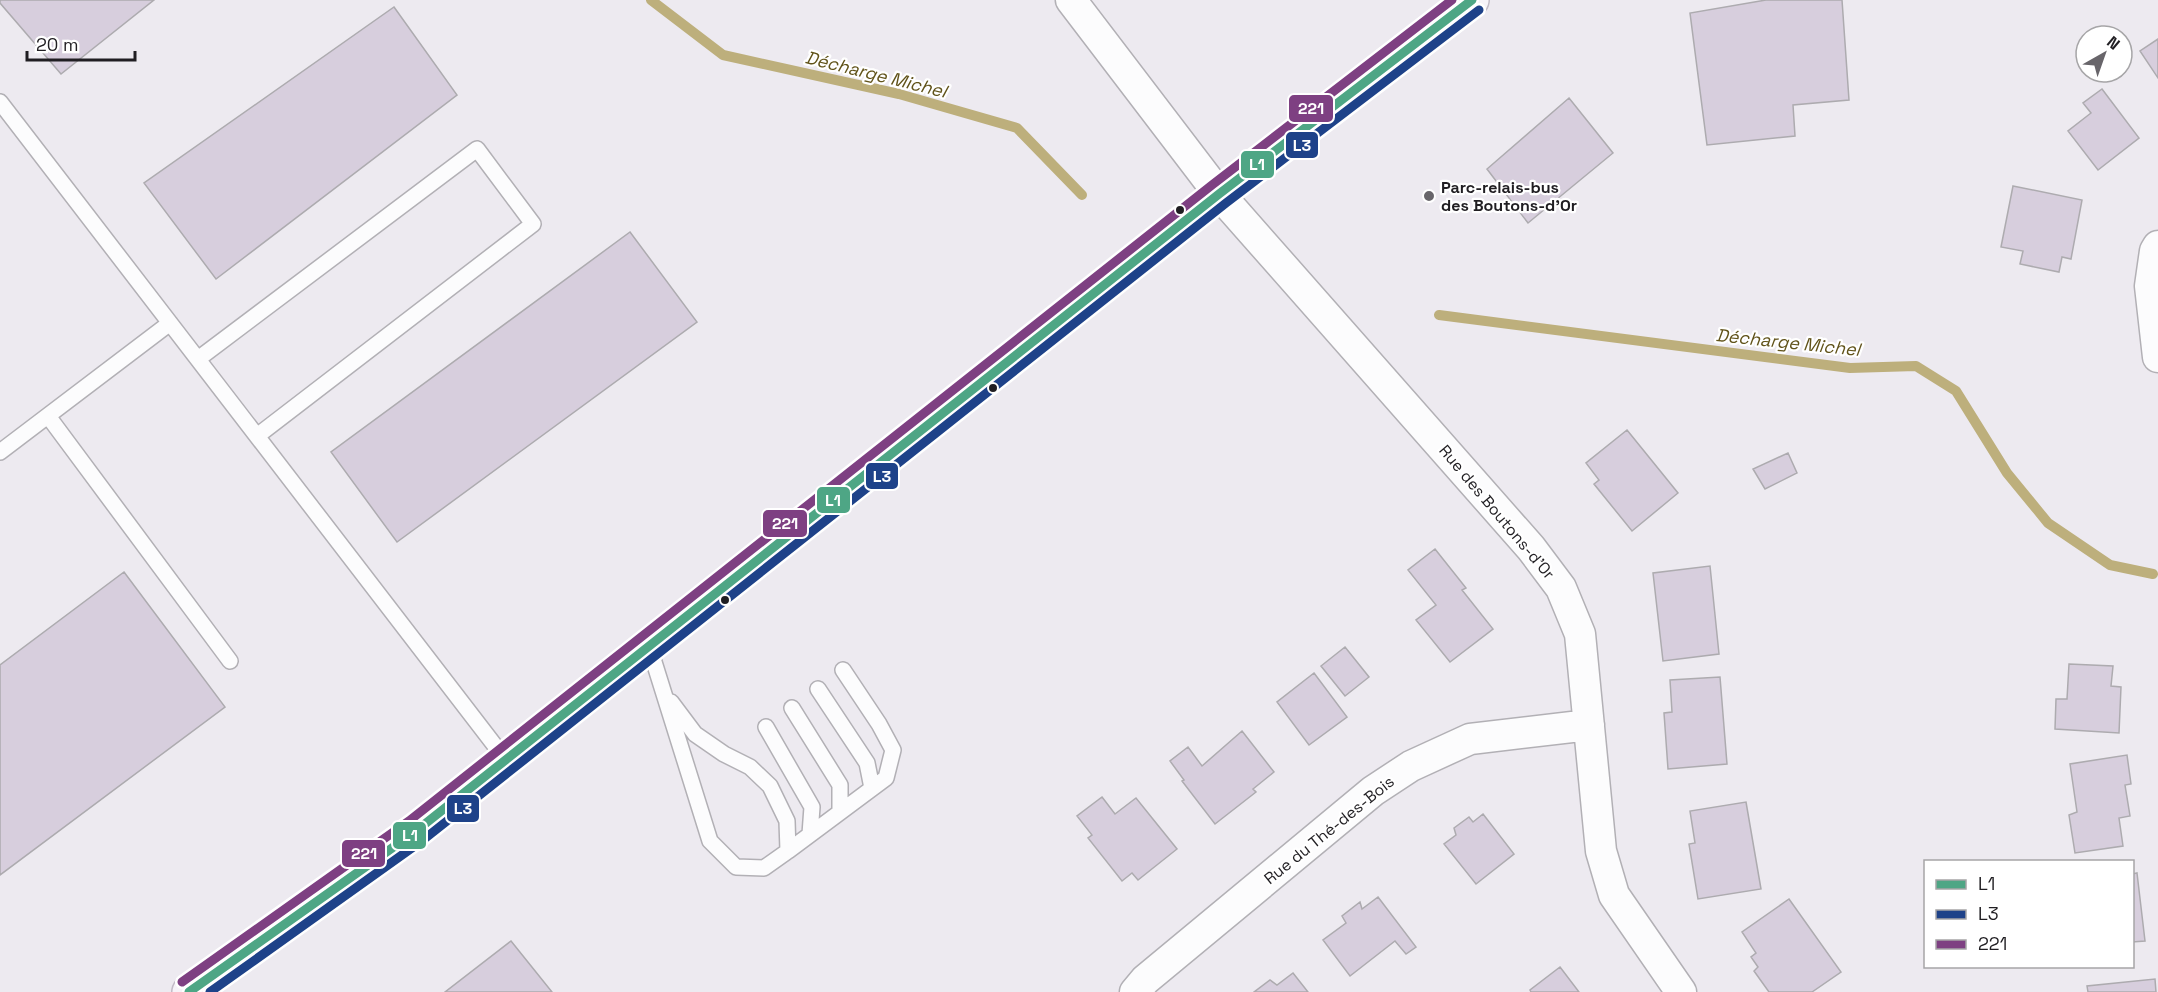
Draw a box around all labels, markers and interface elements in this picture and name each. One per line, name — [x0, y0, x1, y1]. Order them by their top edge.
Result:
scale bar — [27, 24, 135, 62]
north arrow — [2074, 24, 2134, 84]
text: N — [2102, 31, 2124, 54]
text: 20 m — [36, 33, 79, 56]
water label: Décharge Michel — [803, 45, 952, 103]
line badge: 221 — [1288, 94, 1334, 123]
text: 221 — [1298, 98, 1324, 119]
line badge: L3 — [1285, 131, 1319, 159]
text: L3 — [1293, 135, 1311, 156]
line badge: L1 — [1240, 150, 1275, 179]
text: L1 — [1249, 154, 1265, 175]
place label: Parc-relais-bus des Boutons-d'Or — [1441, 177, 1577, 216]
marker: Parc-relais-bus des Boutons-d'Or — [1422, 189, 1436, 203]
unlabelled marker — [1174, 204, 1186, 216]
water label: Décharge Michel — [1715, 323, 1864, 361]
unlabelled marker — [987, 382, 999, 394]
street label: Rue des Boutons-d'Or — [1434, 440, 1560, 584]
line badge: L3 — [865, 462, 899, 490]
text: L3 — [873, 466, 891, 487]
line badge: L1 — [816, 486, 851, 514]
text: L1 — [825, 490, 841, 511]
line badge: 221 — [762, 509, 808, 538]
text: 221 — [772, 513, 798, 534]
unlabelled marker — [719, 594, 731, 606]
street label: Rue du Thé-des-Bois — [1260, 771, 1398, 889]
line badge: L3 — [446, 794, 480, 823]
text: L3 — [454, 798, 472, 819]
line badge: L1 — [392, 821, 427, 850]
text: L1 — [402, 825, 418, 846]
line badge: 221 — [341, 839, 386, 868]
text: 221 — [351, 843, 377, 864]
legend — [1924, 860, 2134, 968]
text: L1 — [1978, 872, 1995, 895]
text: L3 — [1978, 902, 1999, 925]
text: 221 — [1978, 932, 2007, 955]

